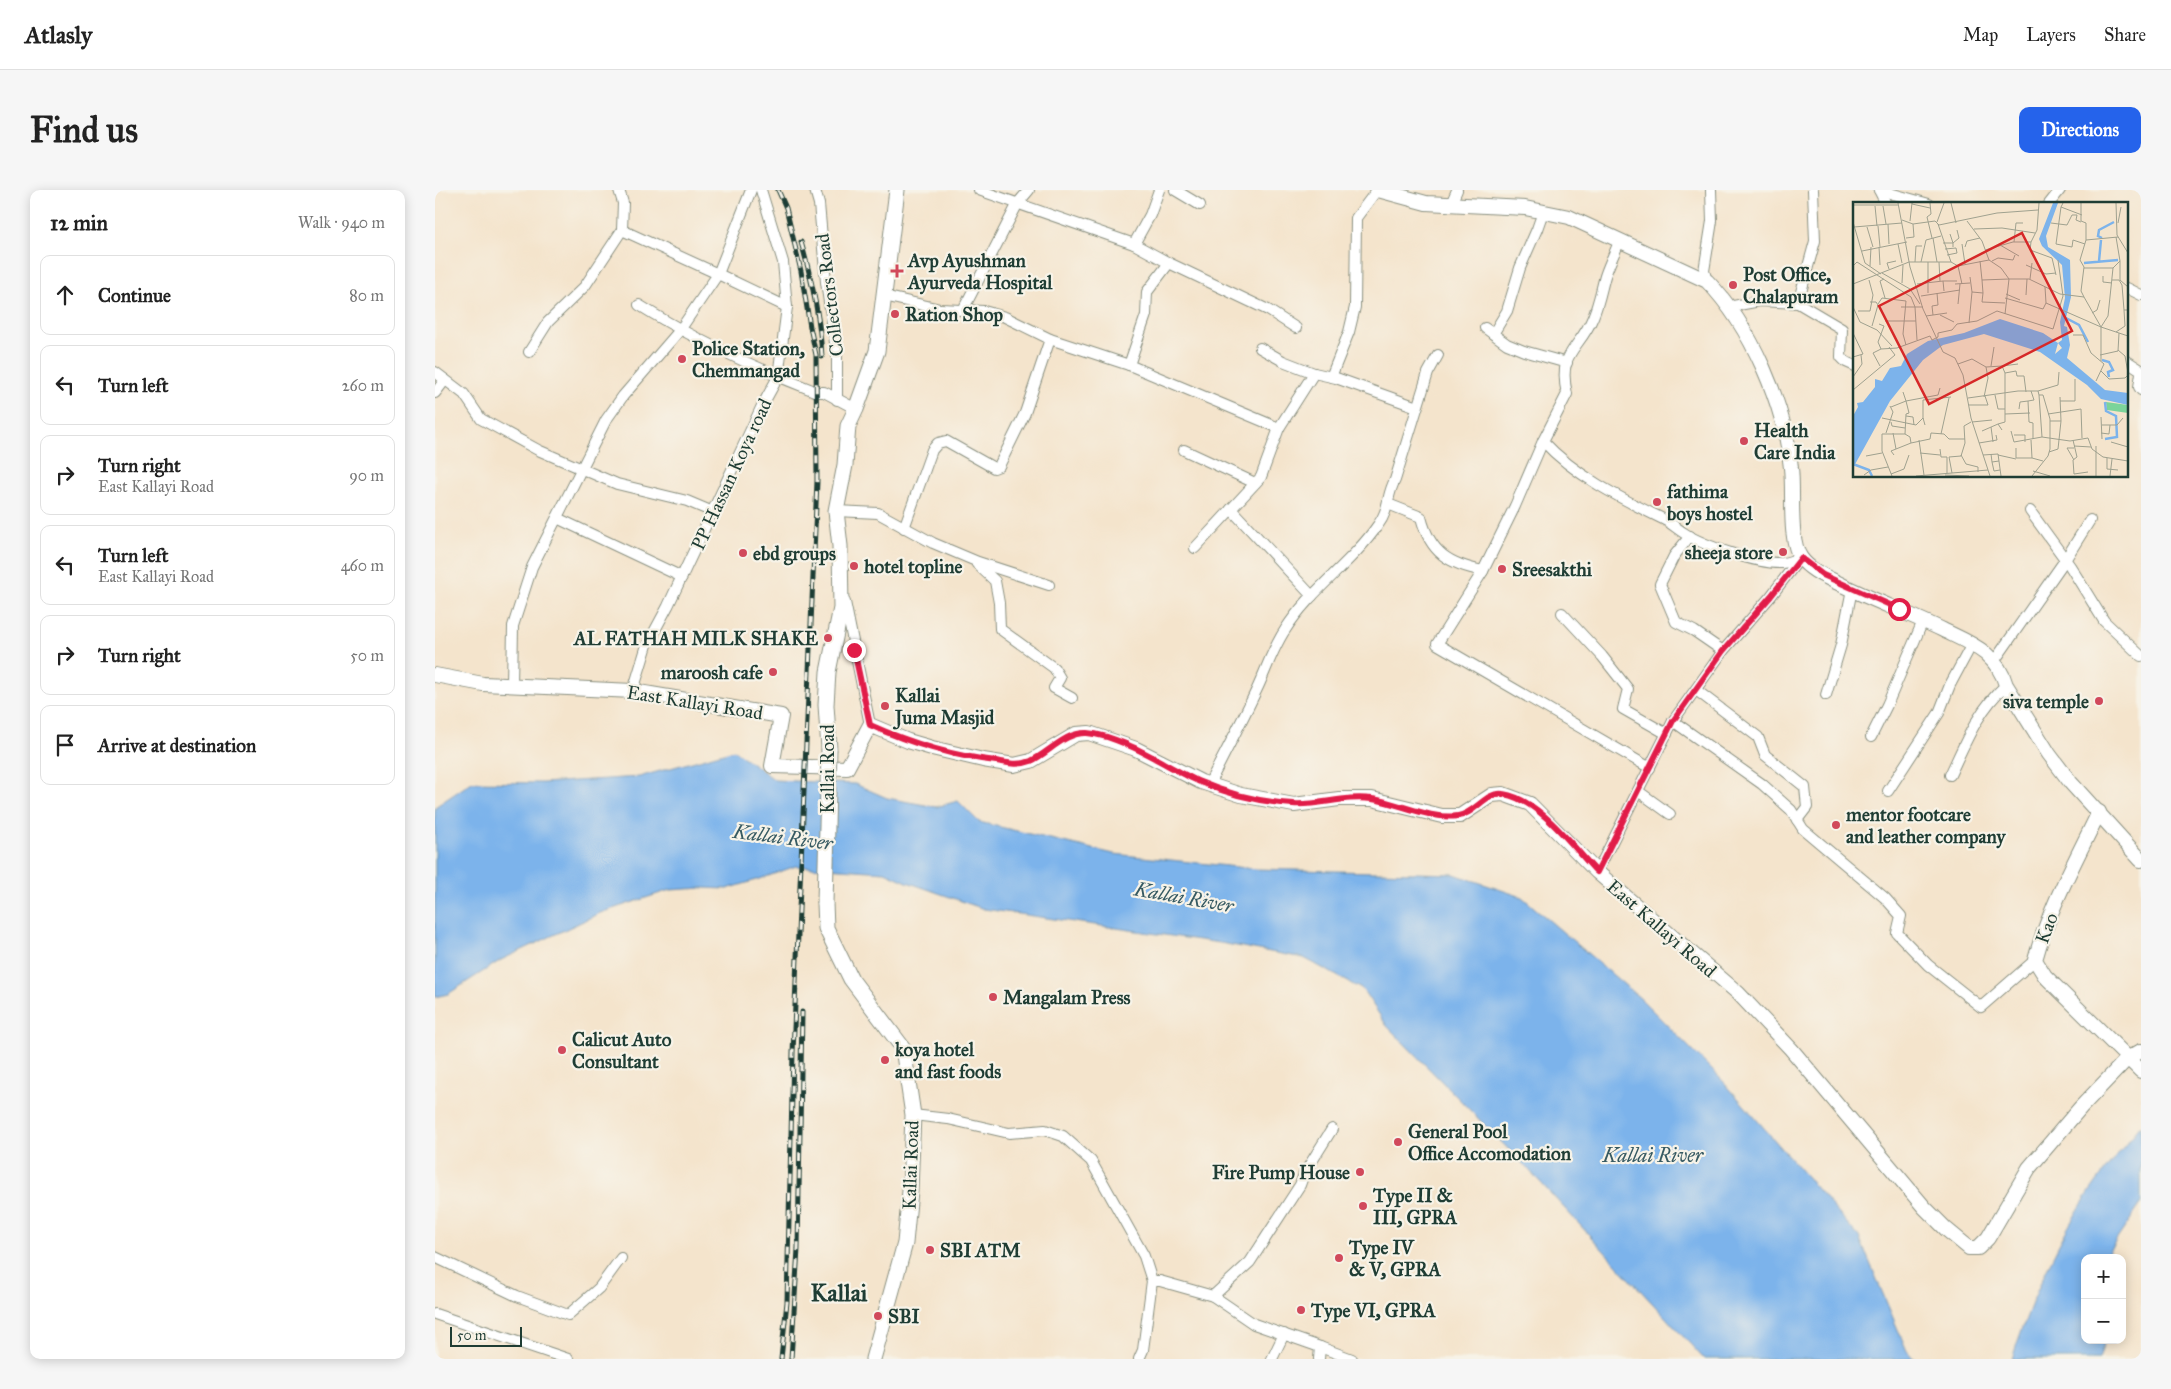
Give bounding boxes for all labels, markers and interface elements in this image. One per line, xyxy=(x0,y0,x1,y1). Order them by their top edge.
text: Atlasly xyxy=(25,20,92,50)
text: Map xyxy=(1963,24,1998,46)
text: Layers xyxy=(2026,24,2076,46)
text: Share xyxy=(2104,24,2146,46)
button: Directions xyxy=(2019,107,2141,153)
text: Find us xyxy=(30,109,138,152)
inset map xyxy=(1853,202,2129,478)
text: 12 min xyxy=(50,210,108,236)
text: Walk · 940 m xyxy=(298,213,385,232)
street label: Collectors Road xyxy=(810,232,848,358)
place label: Avp Ayushman Ayurveda Hospital xyxy=(906,249,1053,295)
place label: Post Office, Chalapuram xyxy=(1743,263,1838,309)
marker: Avp Ayushman Ayurveda Hospital xyxy=(890,264,904,278)
marker: Post Office, Chalapuram xyxy=(1727,279,1739,291)
icon: ahead xyxy=(51,281,79,309)
text: Continue xyxy=(98,284,171,307)
text: 80 m xyxy=(349,286,384,305)
place label: Ration Shop xyxy=(905,303,1003,327)
marker: Ration Shop xyxy=(889,308,901,320)
place label: Police Station, Chemmangad xyxy=(692,337,805,383)
marker: Police Station, Chemmangad xyxy=(676,353,688,365)
icon: left xyxy=(51,371,79,399)
text: Turn left xyxy=(98,374,168,397)
text: 260 m xyxy=(342,376,384,395)
street label: PP Hassan Koya road xyxy=(686,394,777,554)
place label: Health Care India xyxy=(1754,419,1836,464)
marker: Health Care India xyxy=(1738,435,1750,447)
text: Turn right xyxy=(98,454,181,477)
icon: right xyxy=(51,461,79,489)
text: 90 m xyxy=(349,466,384,485)
text: East Kallayi Road xyxy=(98,477,214,496)
place label: fathima boys hostel xyxy=(1666,480,1753,526)
marker: fathima boys hostel xyxy=(1651,496,1663,508)
place label: sheeja store xyxy=(1685,541,1773,565)
place label: ebd groups xyxy=(753,542,836,566)
text: Turn left xyxy=(98,544,168,567)
marker: sheeja store xyxy=(1777,546,1789,558)
marker: ebd groups xyxy=(737,547,749,559)
icon: left xyxy=(51,551,79,579)
place label: hotel topline xyxy=(863,555,963,579)
text: 460 m xyxy=(341,556,384,575)
place label: Sreesakthi xyxy=(1512,558,1593,581)
marker: hotel topline xyxy=(848,560,860,572)
marker: Sreesakthi xyxy=(1496,563,1508,575)
text: East Kallayi Road xyxy=(98,567,214,586)
route start xyxy=(1888,598,1911,621)
place label: AL FATHAH MILK SHAKE xyxy=(572,627,818,650)
marker: AL FATHAH MILK SHAKE xyxy=(822,632,834,644)
route end xyxy=(843,639,866,662)
icon: right xyxy=(51,641,79,669)
text: Turn right xyxy=(98,644,181,667)
text: 50 m xyxy=(350,646,384,665)
place label: maroosh cafe xyxy=(660,661,763,684)
marker: maroosh cafe xyxy=(767,666,779,678)
street label: East Kallayi Road xyxy=(625,680,765,725)
place label: Kallai Juma Masjid xyxy=(892,684,995,730)
place label: siva temple xyxy=(2003,690,2089,714)
marker: siva temple xyxy=(2093,695,2105,707)
marker: Kallai Juma Masjid xyxy=(879,700,891,712)
street label: Kallai Road xyxy=(816,724,839,814)
icon: arrive xyxy=(51,731,79,759)
text: Arrive at destination xyxy=(98,734,256,757)
place label: mentor footcare and leather company xyxy=(1845,803,2006,849)
water label: Kallai River xyxy=(731,819,836,855)
marker: mentor footcare and leather company xyxy=(1830,819,1842,831)
street label: East Kallayi Road xyxy=(1602,875,1722,983)
water label: Kallai River xyxy=(1132,876,1237,918)
street label: Kao xyxy=(2030,909,2063,947)
place label: Mangalam Press xyxy=(1003,986,1131,1010)
marker: Mangalam Press xyxy=(987,991,999,1003)
place label: Calicut Auto Consultant xyxy=(572,1028,672,1073)
place label: koya hotel and fast foods xyxy=(895,1038,1001,1083)
marker: Calicut Auto Consultant xyxy=(556,1044,568,1056)
marker: koya hotel and fast foods xyxy=(879,1054,891,1066)
street label: Kallai Road xyxy=(897,1119,924,1210)
place label: General Pool Office Accomodation xyxy=(1408,1120,1572,1165)
marker: General Pool Office Accomodation xyxy=(1392,1136,1404,1148)
water label: Kallai River xyxy=(1602,1143,1705,1167)
place label: Fire Pump House xyxy=(1212,1161,1350,1185)
marker: Fire Pump House xyxy=(1354,1166,1366,1178)
place label: Type II & III, GPRA xyxy=(1372,1184,1458,1229)
marker: Type II & III, GPRA xyxy=(1357,1200,1369,1212)
place label: Type IV & V, GPRA xyxy=(1348,1236,1441,1281)
place label: SBI ATM xyxy=(940,1239,1021,1262)
marker: SBI ATM xyxy=(924,1244,936,1256)
marker: Type IV & V, GPRA xyxy=(1333,1252,1345,1264)
map controls xyxy=(2081,1254,2126,1344)
button: + xyxy=(2081,1254,2126,1299)
district label: Kallai xyxy=(811,1278,868,1308)
place label: Type VI, GPRA xyxy=(1310,1299,1436,1323)
button: − xyxy=(2081,1299,2126,1344)
marker: Type VI, GPRA xyxy=(1295,1304,1307,1316)
place label: SBI xyxy=(888,1305,920,1328)
marker: SBI xyxy=(872,1310,884,1322)
scale bar xyxy=(450,1324,523,1347)
text: 50 m xyxy=(457,1327,486,1344)

